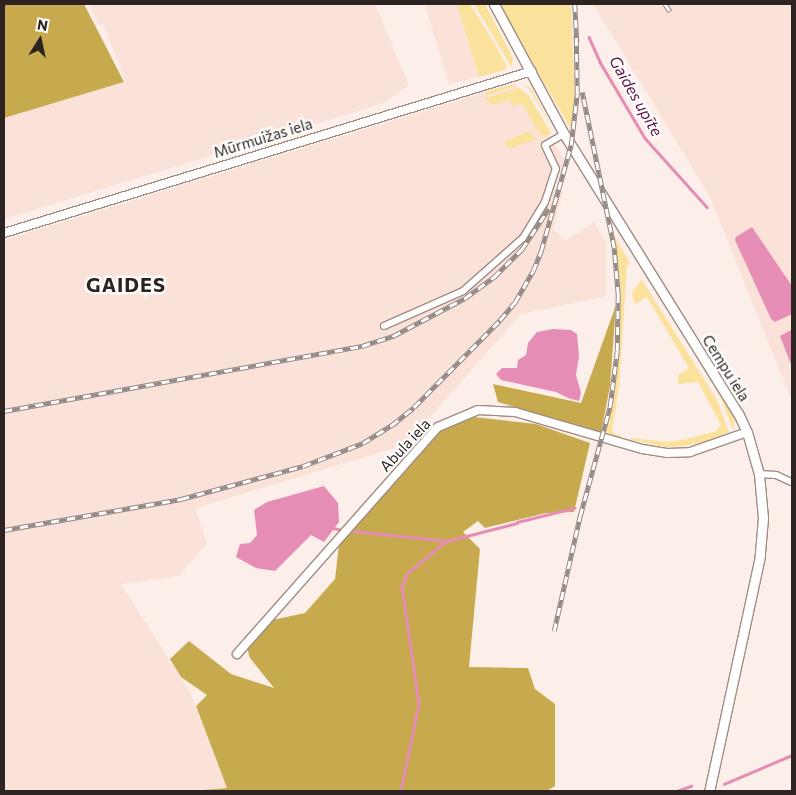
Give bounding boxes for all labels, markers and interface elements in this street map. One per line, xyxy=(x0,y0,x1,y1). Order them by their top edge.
north arrow xyxy=(15,15,65,65)
text: N xyxy=(36,15,49,34)
water label: Gaides upīte xyxy=(605,52,667,140)
street label: Mūrmuižas iela xyxy=(211,114,315,162)
district label: GAIDES xyxy=(85,272,167,296)
street label: Cempu iela xyxy=(699,332,753,404)
street label: Abula iela xyxy=(376,415,434,475)

